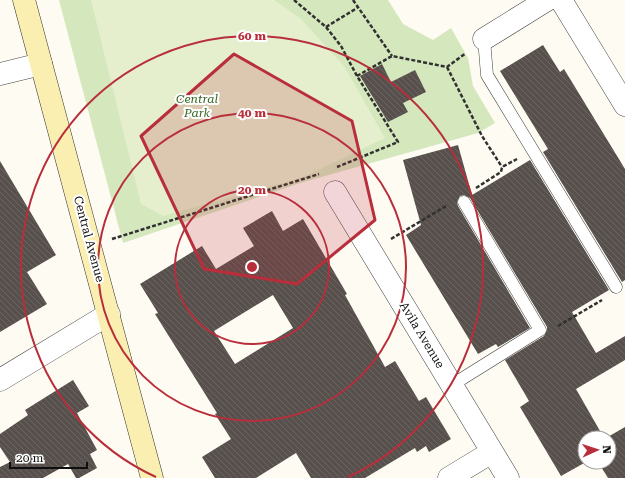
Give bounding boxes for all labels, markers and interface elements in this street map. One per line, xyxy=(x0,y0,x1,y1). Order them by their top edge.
text: 60 m xyxy=(238,29,266,43)
park label: Central Park xyxy=(176,92,218,120)
text: 40 m xyxy=(238,106,266,120)
text: 20 m xyxy=(238,183,266,197)
street label: Central Avenue xyxy=(71,194,107,284)
centre of rings xyxy=(245,260,259,274)
street label: Avila Avenue xyxy=(397,299,448,371)
north arrow xyxy=(577,430,617,470)
scale bar xyxy=(10,444,87,470)
text: N xyxy=(600,445,613,455)
text: 20 m xyxy=(16,451,43,465)

